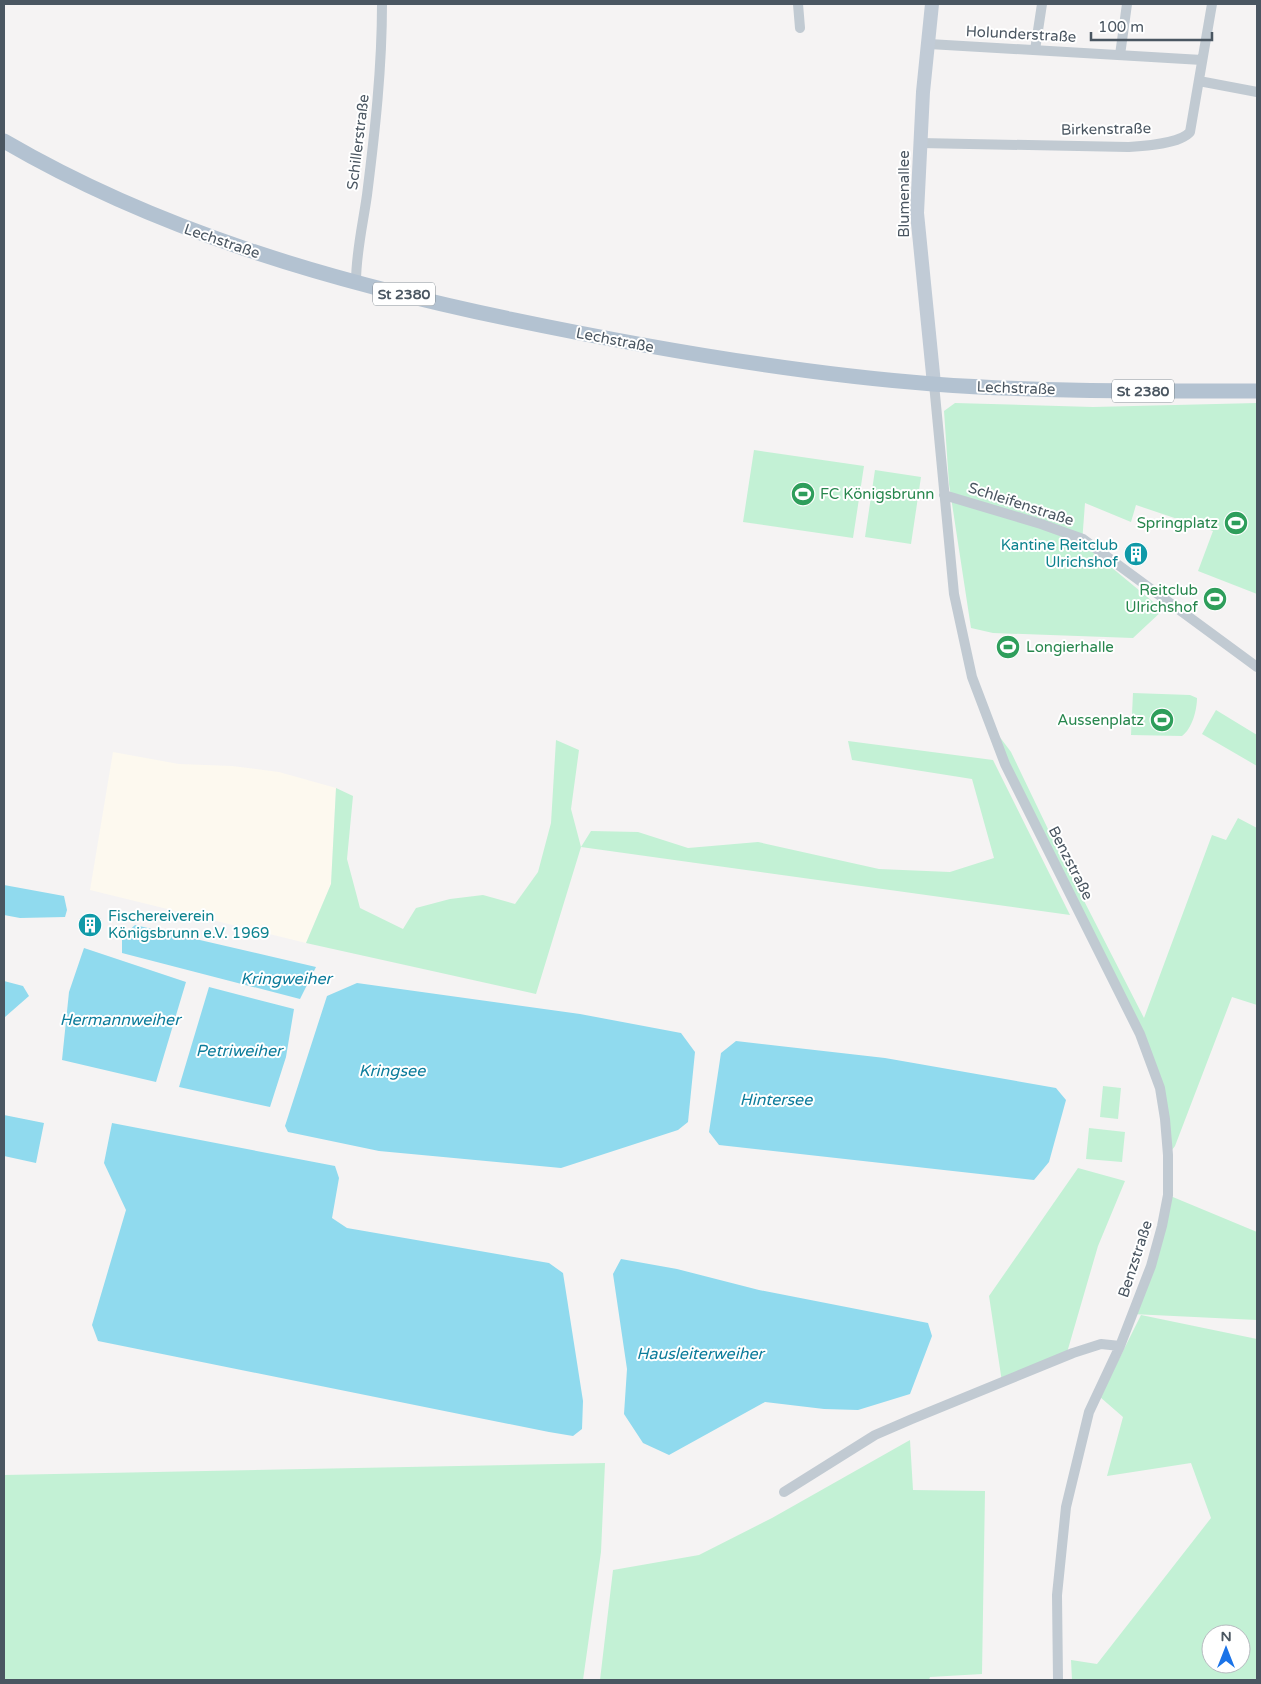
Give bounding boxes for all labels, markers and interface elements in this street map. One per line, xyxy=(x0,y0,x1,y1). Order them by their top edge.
scale bar xyxy=(1091,10,1212,42)
text: 100 m xyxy=(1098,18,1144,36)
street label: Holunderstraße xyxy=(965,22,1077,46)
street label: Schillerstraße xyxy=(343,93,373,191)
street label: Birkenstraße xyxy=(1061,119,1151,139)
street label: Blumenallee xyxy=(895,150,913,238)
street label: Lechstraße xyxy=(182,220,262,262)
road number: St 2380 xyxy=(373,282,435,306)
street label: Lechstraße xyxy=(575,324,655,356)
street label: Lechstraße xyxy=(976,378,1056,398)
road number: St 2380 xyxy=(1112,380,1174,402)
street label: Schleifenstraße xyxy=(966,478,1076,530)
sports icon: FC Königsbrunn xyxy=(790,481,816,507)
place label: FC Königsbrunn xyxy=(820,485,934,503)
sports icon: Springplatz xyxy=(1223,510,1249,536)
place label: Springplatz xyxy=(1137,514,1218,532)
place label: Kantine Reitclub Ulrichshof xyxy=(1001,536,1118,571)
building icon: Kantine Reitclub Ulrichshof xyxy=(1123,541,1149,567)
place label: Reitclub Ulrichshof xyxy=(1125,581,1198,616)
sports icon: Reitclub Ulrichshof xyxy=(1202,586,1228,612)
sports icon: Longierhalle xyxy=(995,634,1021,660)
place label: Longierhalle xyxy=(1026,638,1114,656)
sports icon: Aussenplatz xyxy=(1149,707,1175,733)
place label: Aussenplatz xyxy=(1057,711,1144,729)
street label: Benzstraße xyxy=(1045,823,1097,903)
place label: Fischereiverein Königsbrunn e.V. 1969 xyxy=(108,907,270,942)
building icon: Fischereiverein Königsbrunn e.V. 1969 xyxy=(77,912,103,938)
water label: Kringweiher xyxy=(240,969,333,989)
water label: Hermannweiher xyxy=(60,1010,182,1030)
water label: Petriweiher xyxy=(196,1041,284,1061)
water label: Kringsee xyxy=(359,1061,426,1081)
water label: Hintersee xyxy=(740,1090,813,1110)
street label: Benzstraße xyxy=(1114,1218,1156,1300)
water label: Hausleiterweiher xyxy=(636,1344,765,1364)
north arrow xyxy=(1201,1624,1251,1674)
text: N xyxy=(1220,1628,1232,1645)

